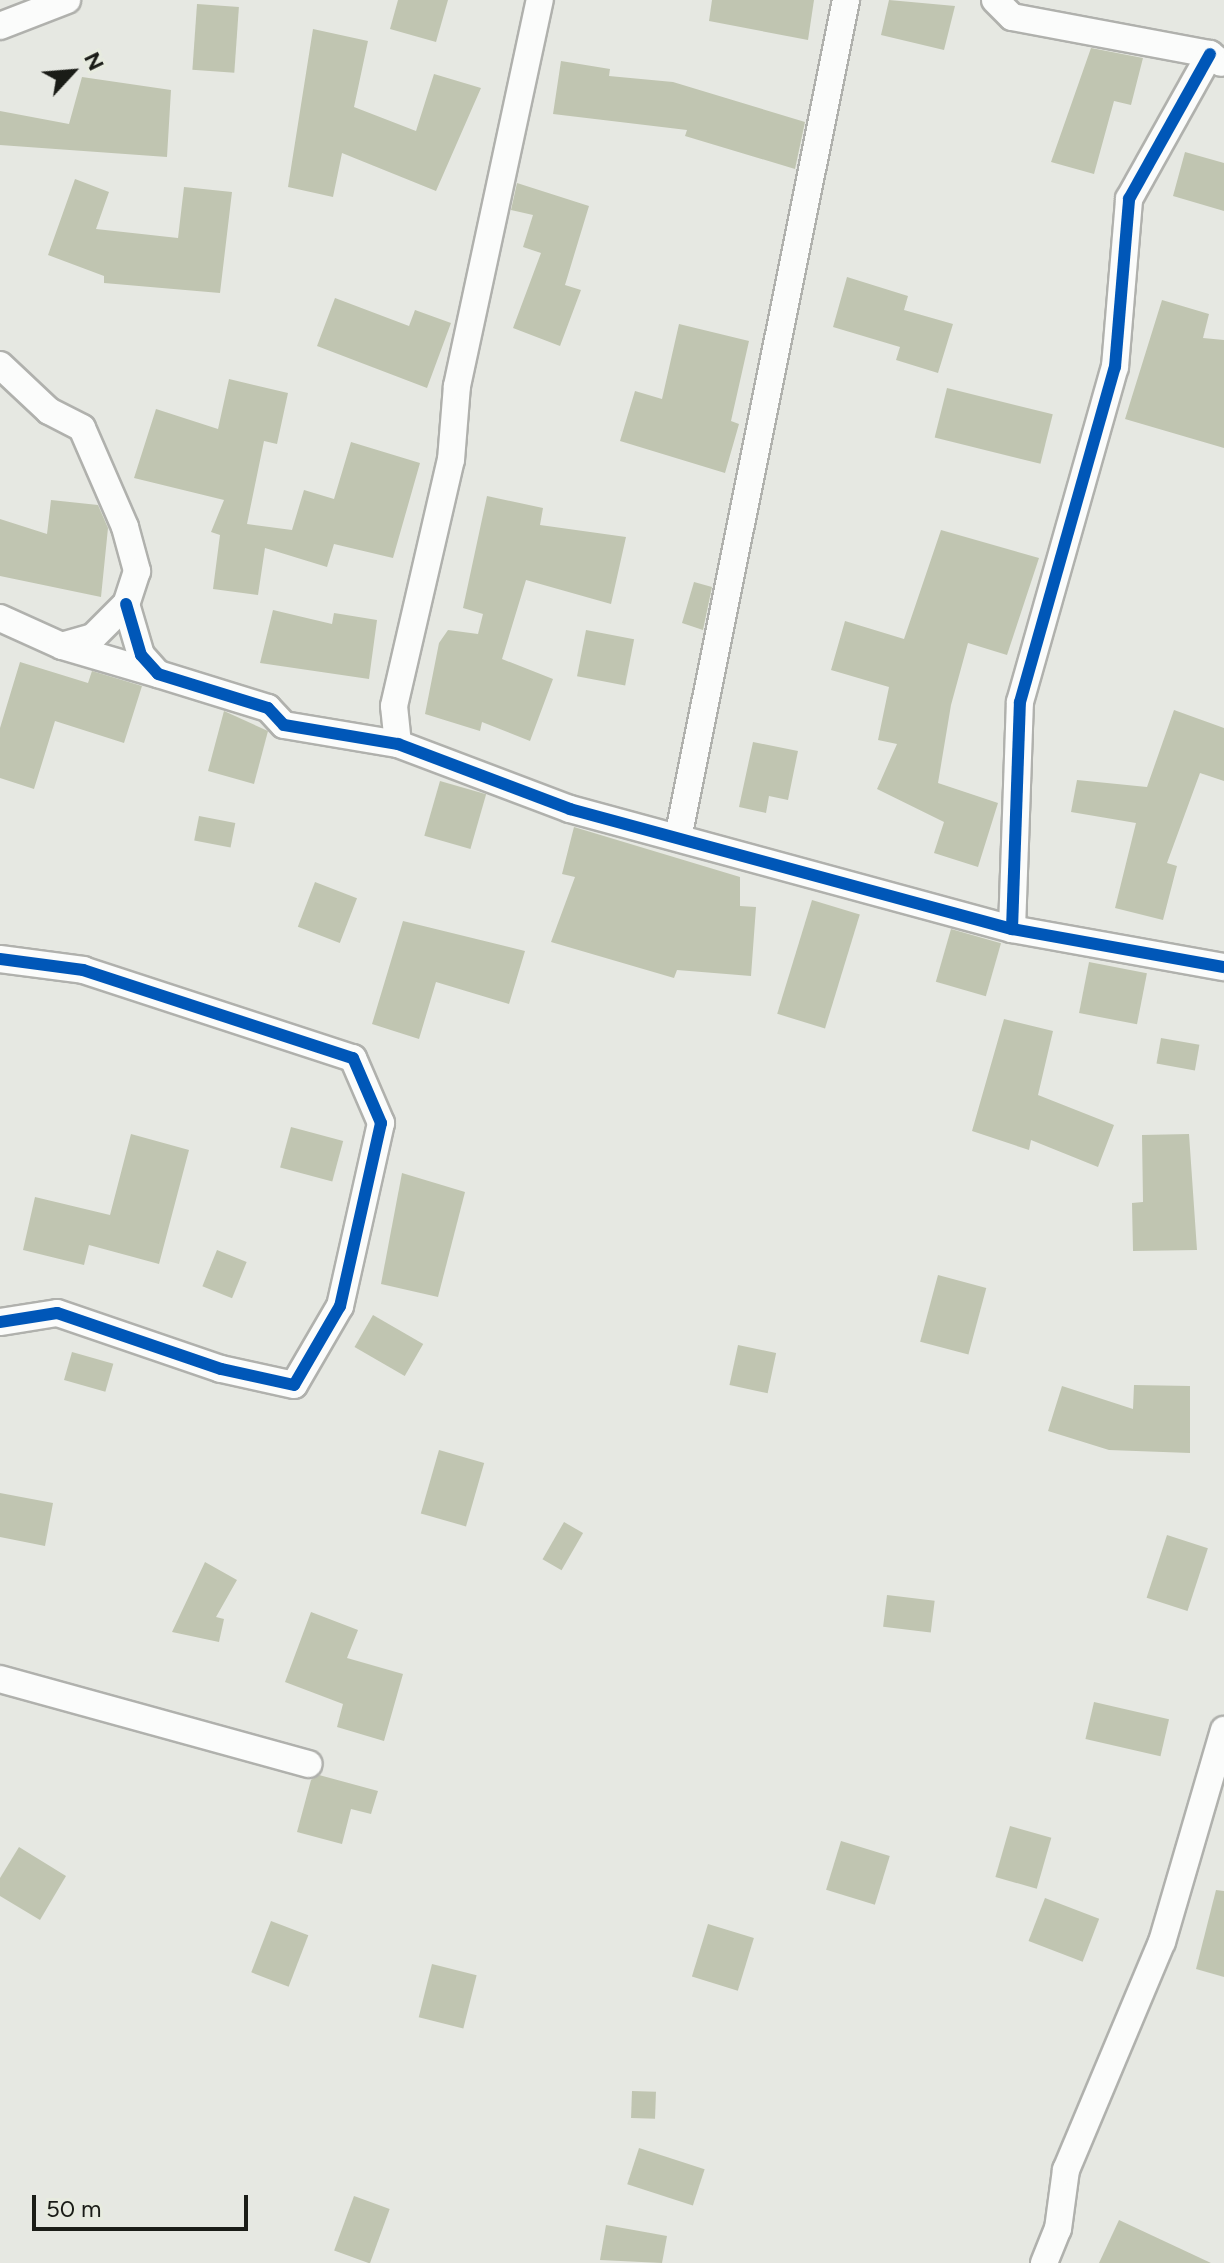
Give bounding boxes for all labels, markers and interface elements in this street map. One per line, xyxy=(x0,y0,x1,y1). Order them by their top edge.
north arrow xyxy=(32,32,112,112)
text: N xyxy=(78,48,110,75)
scale bar xyxy=(36,2179,252,2229)
text: 50 m xyxy=(46,2194,102,2223)

